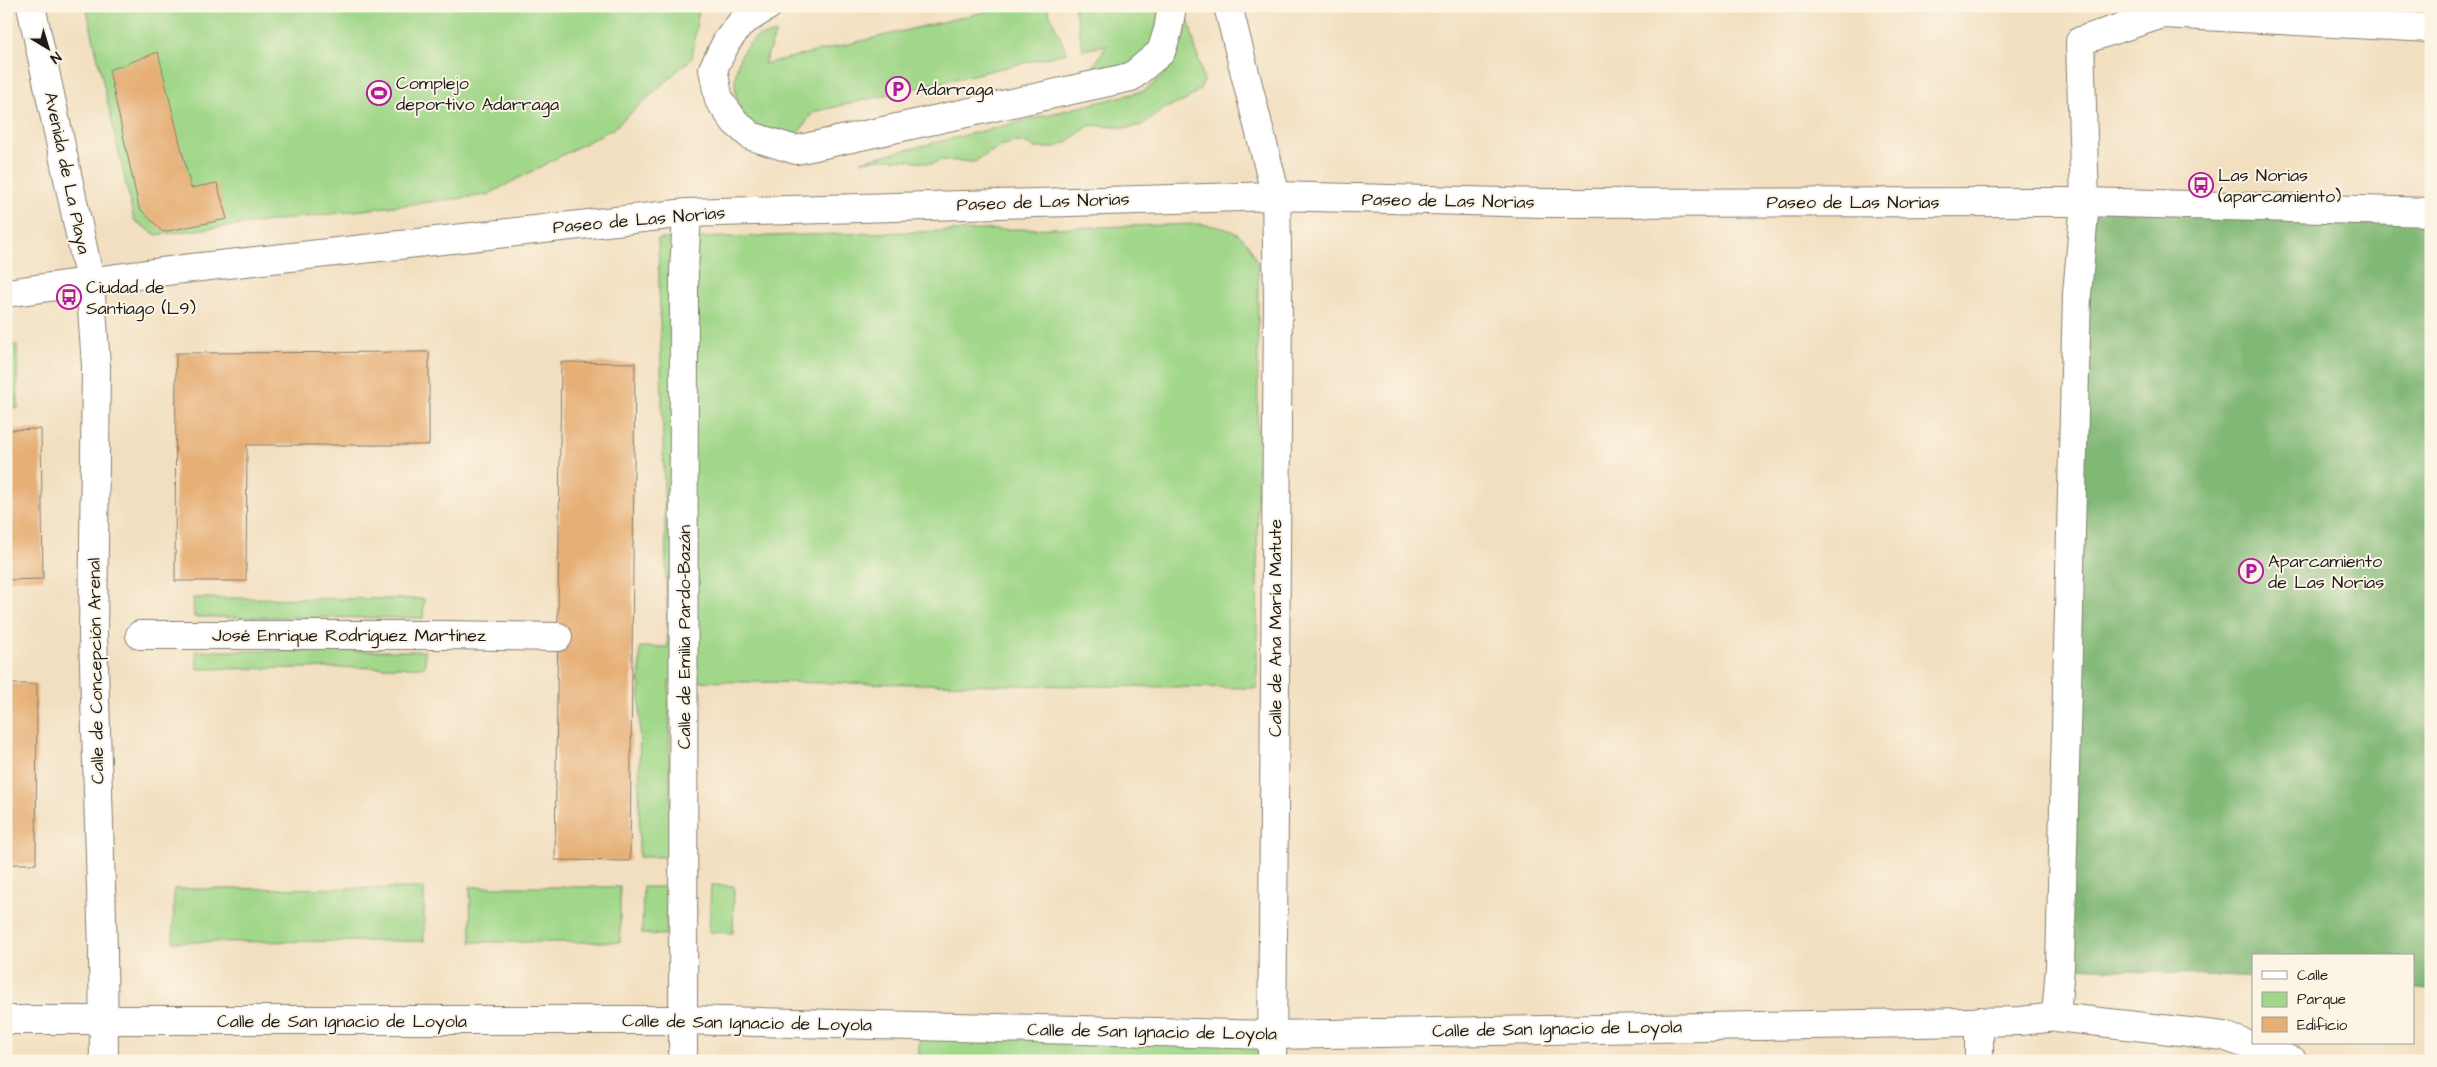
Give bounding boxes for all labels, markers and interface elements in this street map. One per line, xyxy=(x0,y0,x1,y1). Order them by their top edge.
north arrow xyxy=(22,22,72,72)
text: N xyxy=(46,47,65,68)
place label: Complejo deportivo Adarraga xyxy=(396,71,559,118)
parking icon: Adarraga xyxy=(885,76,911,102)
place label: Adarraga xyxy=(916,77,993,103)
sports icon: Complejo deportivo Adarraga xyxy=(366,80,392,106)
street label: Avenida de La Playa xyxy=(37,89,96,257)
place label: Las Norias (aparcamiento) xyxy=(2218,163,2341,209)
bus stop icon: Las Norias (aparcamiento) xyxy=(2188,172,2214,198)
street label: Paseo de Las Norias xyxy=(956,186,1130,218)
street label: Paseo de Las Norias xyxy=(1361,187,1535,215)
street label: Paseo de Las Norias xyxy=(1766,190,1940,215)
street label: Paseo de Las Norias xyxy=(552,200,726,240)
place label: Ciudad de Santiago (L9) xyxy=(86,275,196,322)
bus stop icon: Ciudad de Santiago (L9) xyxy=(56,284,82,310)
street label: Calle de Ana María Matute xyxy=(1263,519,1288,737)
street label: Calle de Emilia Pardo-Bazán xyxy=(672,525,697,749)
place label: Aparcamiento de Las Norias xyxy=(2268,549,2384,595)
street label: Calle de Concepción Arenal xyxy=(82,557,110,784)
parking icon: Aparcamiento de Las Norias xyxy=(2238,558,2264,584)
street label: José Enrique Rodríguez Martínez xyxy=(212,623,486,649)
legend xyxy=(2252,954,2414,1044)
text: Calle xyxy=(2297,965,2328,986)
text: Parque xyxy=(2297,989,2346,1010)
street label: Calle de San Ignacio de Loyola xyxy=(622,1008,872,1039)
street label: Calle de San Ignacio de Loyola xyxy=(217,1009,467,1035)
street label: Calle de San Ignacio de Loyola xyxy=(1432,1014,1682,1045)
text: Edificio xyxy=(2297,1015,2348,1036)
street label: Calle de San Ignacio de Loyola xyxy=(1027,1017,1277,1048)

